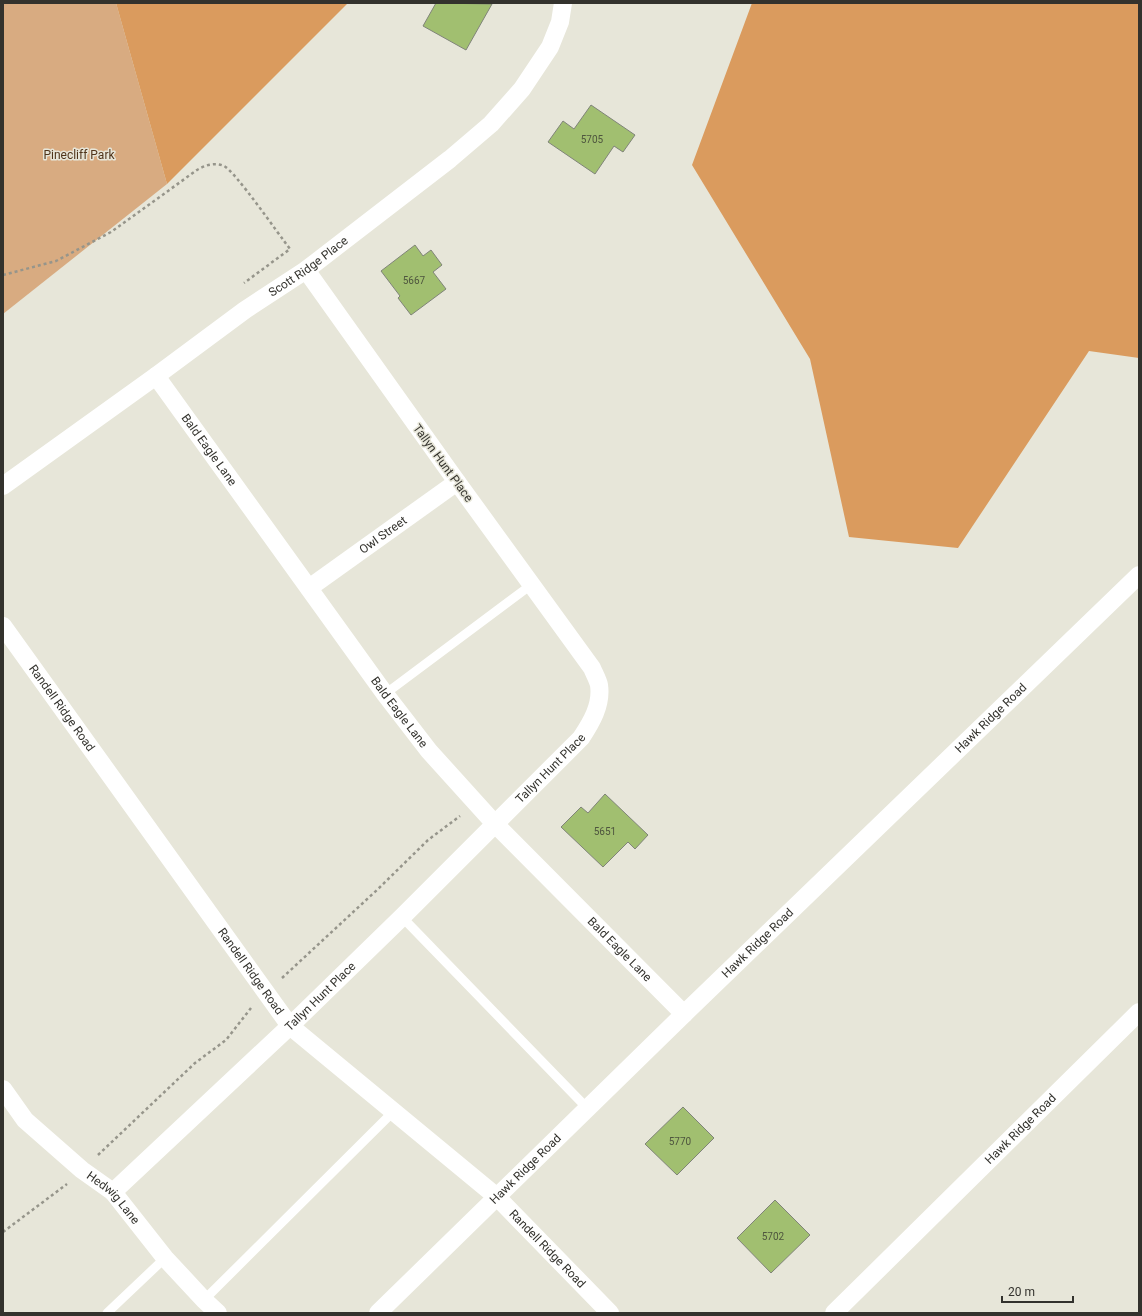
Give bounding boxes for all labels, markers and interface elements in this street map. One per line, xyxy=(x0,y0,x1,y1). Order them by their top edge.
house number: 5705 xyxy=(581,134,604,145)
park label: Pinecliff Park xyxy=(43,148,115,162)
street label: Scott Ridge Place xyxy=(266,233,351,300)
house number: 5667 xyxy=(403,275,426,286)
street label: Bald Eagle Lane xyxy=(179,411,240,488)
street label: Tallyn Hunt Place xyxy=(410,421,476,505)
street label: Owl Street xyxy=(357,513,409,557)
street label: Randell Ridge Road xyxy=(26,662,98,754)
street label: Bald Eagle Lane xyxy=(368,674,431,750)
street label: Hawk Ridge Road xyxy=(952,680,1029,756)
street label: Tallyn Hunt Place xyxy=(513,731,589,806)
house number: 5651 xyxy=(594,826,616,837)
street label: Hawk Ridge Road xyxy=(719,905,796,981)
street label: Bald Eagle Lane xyxy=(585,914,655,984)
street label: Randell Ridge Road xyxy=(215,925,287,1017)
street label: Tallyn Hunt Place xyxy=(282,959,358,1034)
street label: Hawk Ridge Road xyxy=(982,1091,1059,1167)
street label: Hawk Ridge Road xyxy=(487,1131,564,1207)
house number: 5770 xyxy=(669,1136,692,1147)
street label: Hedwig Lane xyxy=(84,1169,143,1227)
street label: Randell Ridge Road xyxy=(506,1207,588,1291)
house number: 5702 xyxy=(762,1231,785,1242)
scale bar xyxy=(1002,1278,1073,1304)
text: 20 m xyxy=(1008,1285,1035,1299)

